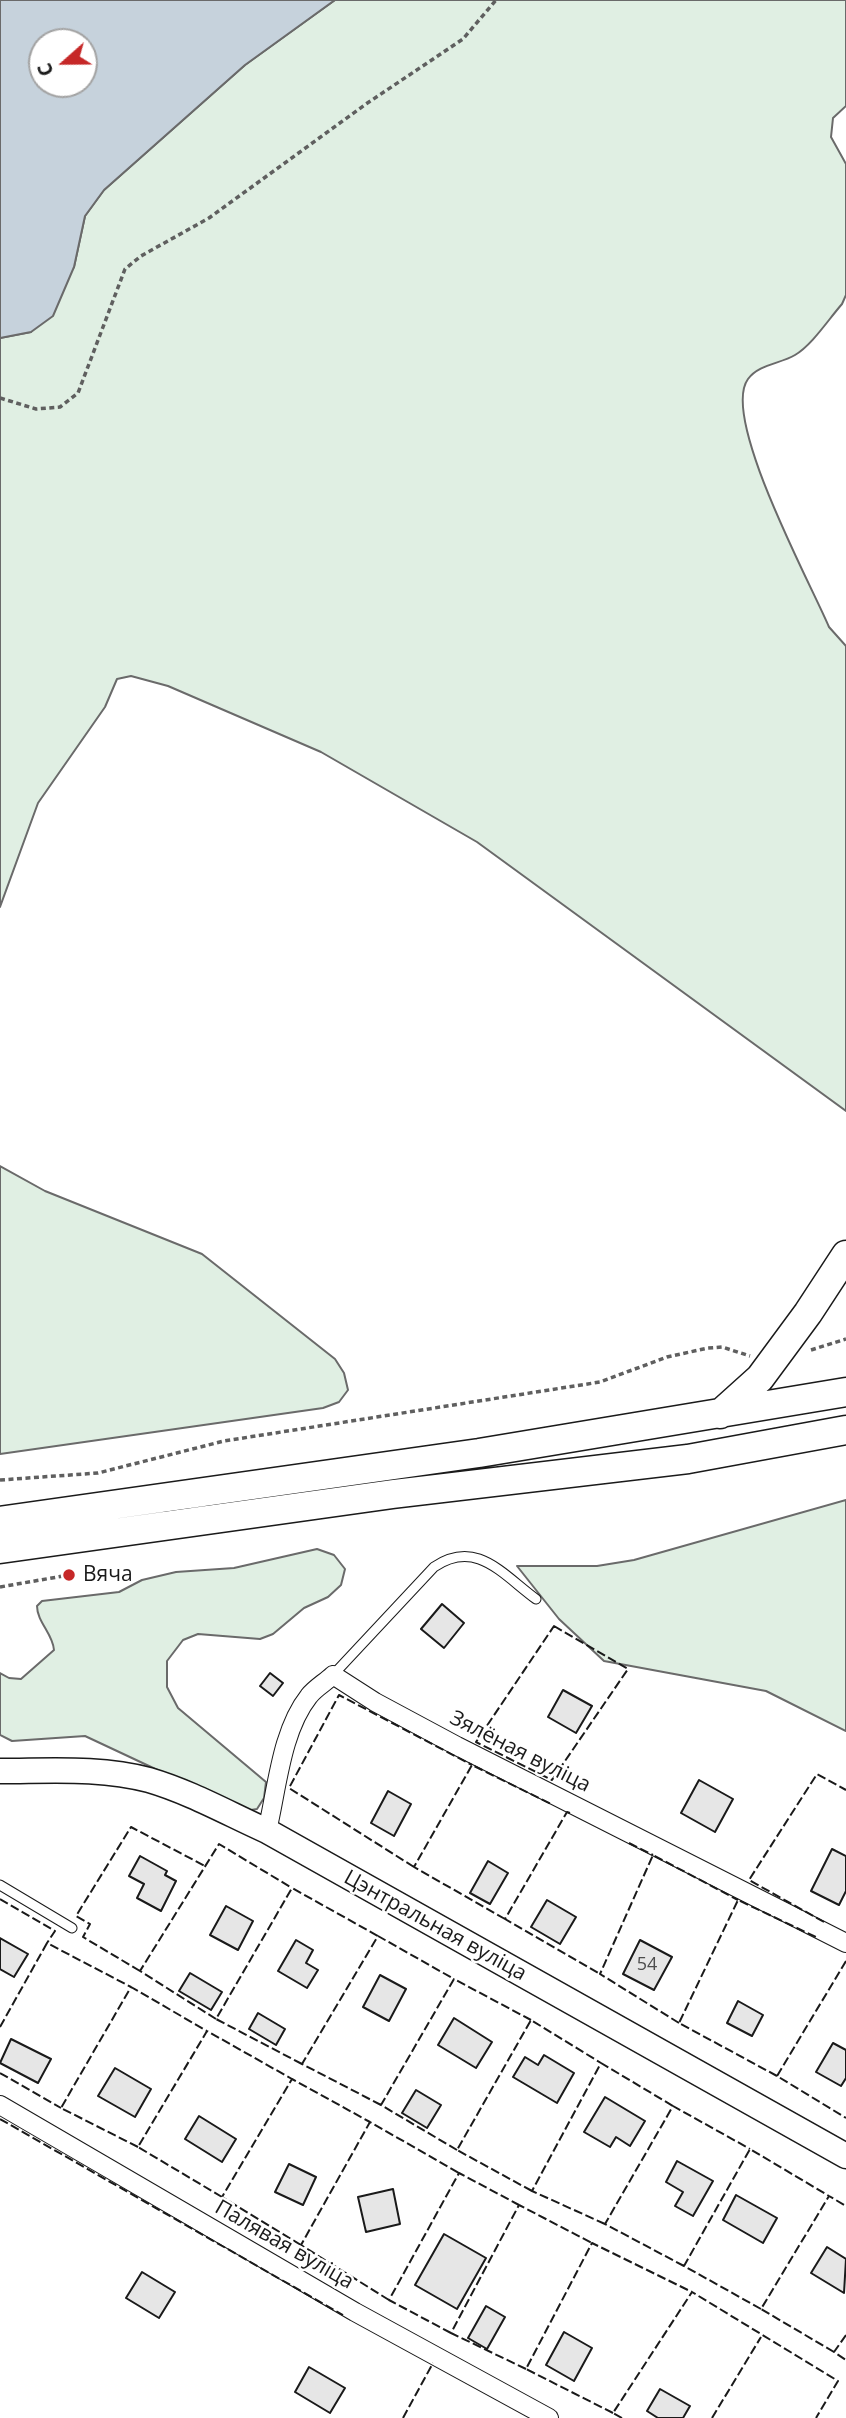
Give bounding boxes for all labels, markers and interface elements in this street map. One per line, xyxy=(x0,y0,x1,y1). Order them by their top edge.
north arrow xyxy=(28,28,98,98)
text: С xyxy=(31,60,60,80)
place label: Вяча xyxy=(83,1562,133,1588)
marker: Вяча xyxy=(61,1567,77,1583)
street label: Зялёная вуліца xyxy=(445,1706,595,1798)
street label: Цэнтральная вуліца xyxy=(339,1865,531,1987)
house number: 54 xyxy=(637,1954,657,1976)
street label: Палявая вуліца xyxy=(210,2195,358,2295)

